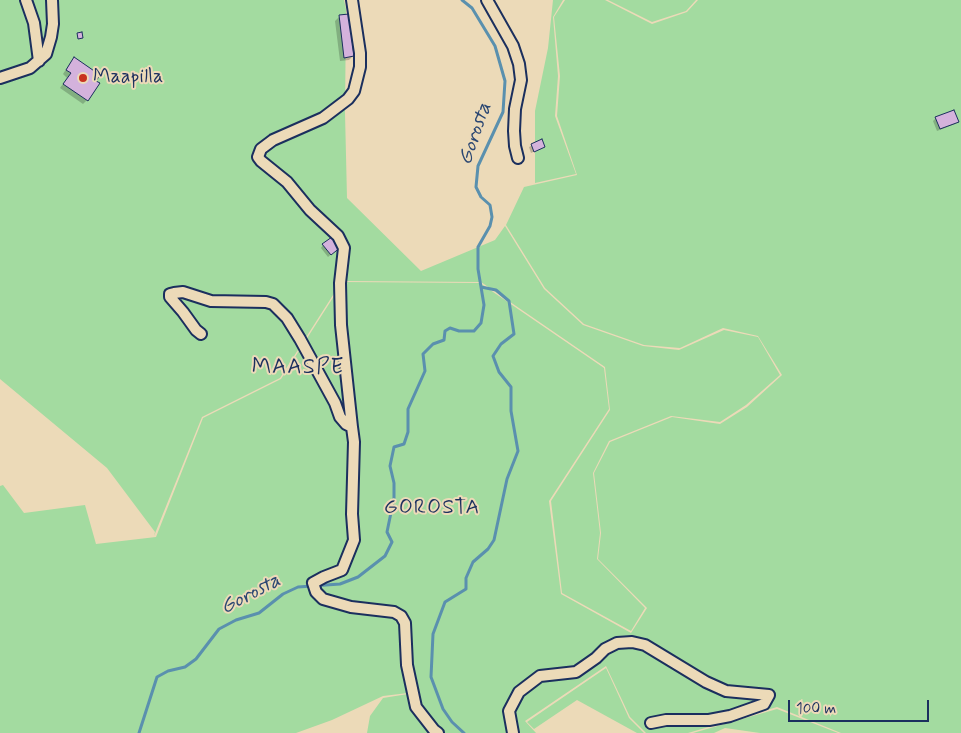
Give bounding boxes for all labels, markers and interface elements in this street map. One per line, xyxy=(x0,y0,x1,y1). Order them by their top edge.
place label: Maapilla xyxy=(93,66,163,90)
marker: Maapilla xyxy=(77,72,89,84)
water label: Gorosta xyxy=(454,99,498,169)
district label: MAASPE xyxy=(251,355,345,381)
district label: GOROSTA xyxy=(383,496,481,522)
water label: Gorosta xyxy=(217,569,285,621)
scale bar xyxy=(791,690,932,722)
text: 100 m xyxy=(796,699,836,719)

